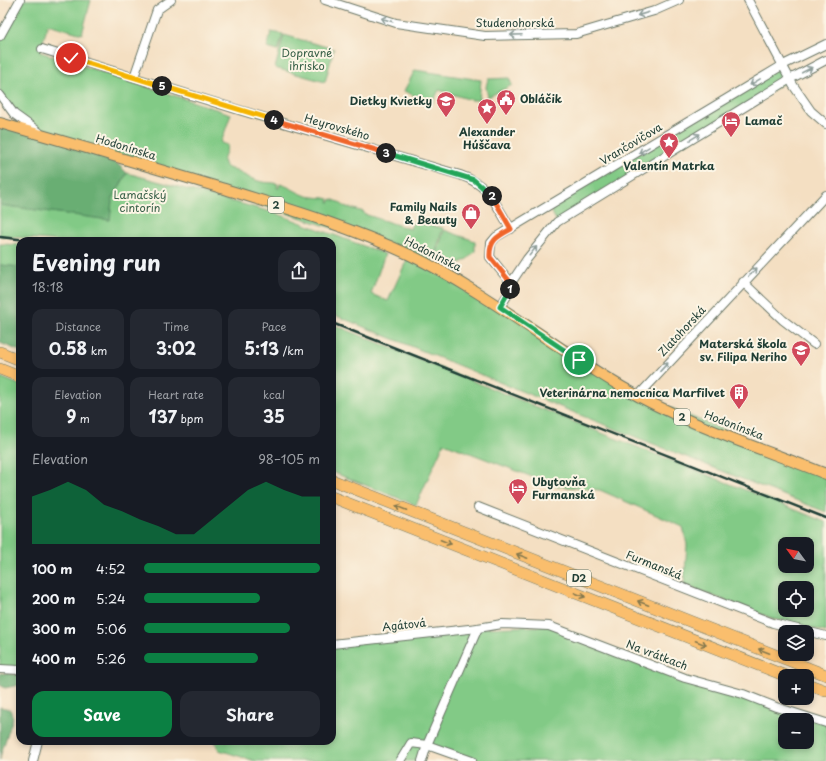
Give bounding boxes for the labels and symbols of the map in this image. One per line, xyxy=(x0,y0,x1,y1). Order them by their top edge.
one-way arrow xyxy=(637,11,650,18)
street label: Studenohorská xyxy=(476,14,554,31)
one-way arrow xyxy=(381,16,394,23)
one-way arrow xyxy=(510,32,523,39)
pin xyxy=(54,41,88,75)
park label: Dopravné ihrisko xyxy=(282,44,332,74)
one-way arrow xyxy=(801,66,813,73)
pin: 5 xyxy=(152,76,172,96)
one-way arrow xyxy=(749,79,761,87)
public building icon: Obláčik xyxy=(495,88,517,116)
school or university icon: Dietky Kvietky xyxy=(435,90,457,118)
place label: Obláčik xyxy=(520,90,563,107)
place label: Dietky Kvietky xyxy=(350,92,432,109)
place icon: Alexander Húščava xyxy=(476,97,498,125)
street label: Heyrovského xyxy=(302,109,372,144)
pin: 4 xyxy=(264,110,284,130)
hotel icon: Lamač xyxy=(720,110,742,138)
place label: Lamač xyxy=(745,112,783,129)
street label: Vrančovičova xyxy=(596,118,665,169)
place label: Alexander Húščava xyxy=(458,123,515,153)
street label: Hodonínska xyxy=(94,129,159,164)
place icon: Valentín Matrka xyxy=(658,131,680,159)
one-way arrow xyxy=(689,133,700,141)
pin: 3 xyxy=(376,143,396,163)
one-way arrow xyxy=(638,146,650,154)
place label: Valentín Matrka xyxy=(623,157,715,174)
park label: Lamačský cintorín xyxy=(114,186,166,216)
pin: 2 xyxy=(482,186,502,206)
road number: 2 xyxy=(268,197,284,213)
place label: Family Nails & Beauty xyxy=(390,198,457,228)
shop icon: Family Nails & Beauty xyxy=(460,202,482,230)
street label: Hodonínska xyxy=(402,232,465,275)
one-way arrow xyxy=(529,246,538,256)
one-way arrow xyxy=(748,267,758,277)
pin: 1 xyxy=(500,279,520,299)
street label: Zlatohorská xyxy=(654,302,710,360)
place label: Materská škola sv. Filipa Neriho xyxy=(699,335,788,365)
school or university icon: Materská škola sv. Filipa Neriho xyxy=(790,339,812,367)
pin xyxy=(562,343,596,377)
one-way arrow xyxy=(659,362,669,372)
building icon: Veterinárna nemocnica Marfilvet xyxy=(728,382,750,410)
place label: Veterinárna nemocnica Marfilvet xyxy=(540,384,725,401)
street label: Hodonínska xyxy=(702,405,766,444)
road number: 2 xyxy=(674,409,690,425)
place label: Ubytovňa Furmanská xyxy=(532,473,595,503)
hotel icon: Ubytovňa Furmanská xyxy=(507,477,529,505)
one-way arrow xyxy=(395,503,407,511)
north arrow xyxy=(778,537,814,573)
one-way arrow xyxy=(440,539,452,547)
street label: Furmanská xyxy=(624,546,685,584)
one-way arrow xyxy=(516,551,528,559)
road number: D2 xyxy=(567,570,591,586)
one-way arrow xyxy=(574,592,586,600)
one-way arrow xyxy=(637,599,649,607)
street label: Agátová xyxy=(381,614,427,635)
street label: Na vrátkach xyxy=(624,635,691,674)
one-way arrow xyxy=(695,639,707,647)
one-way arrow xyxy=(758,646,770,654)

